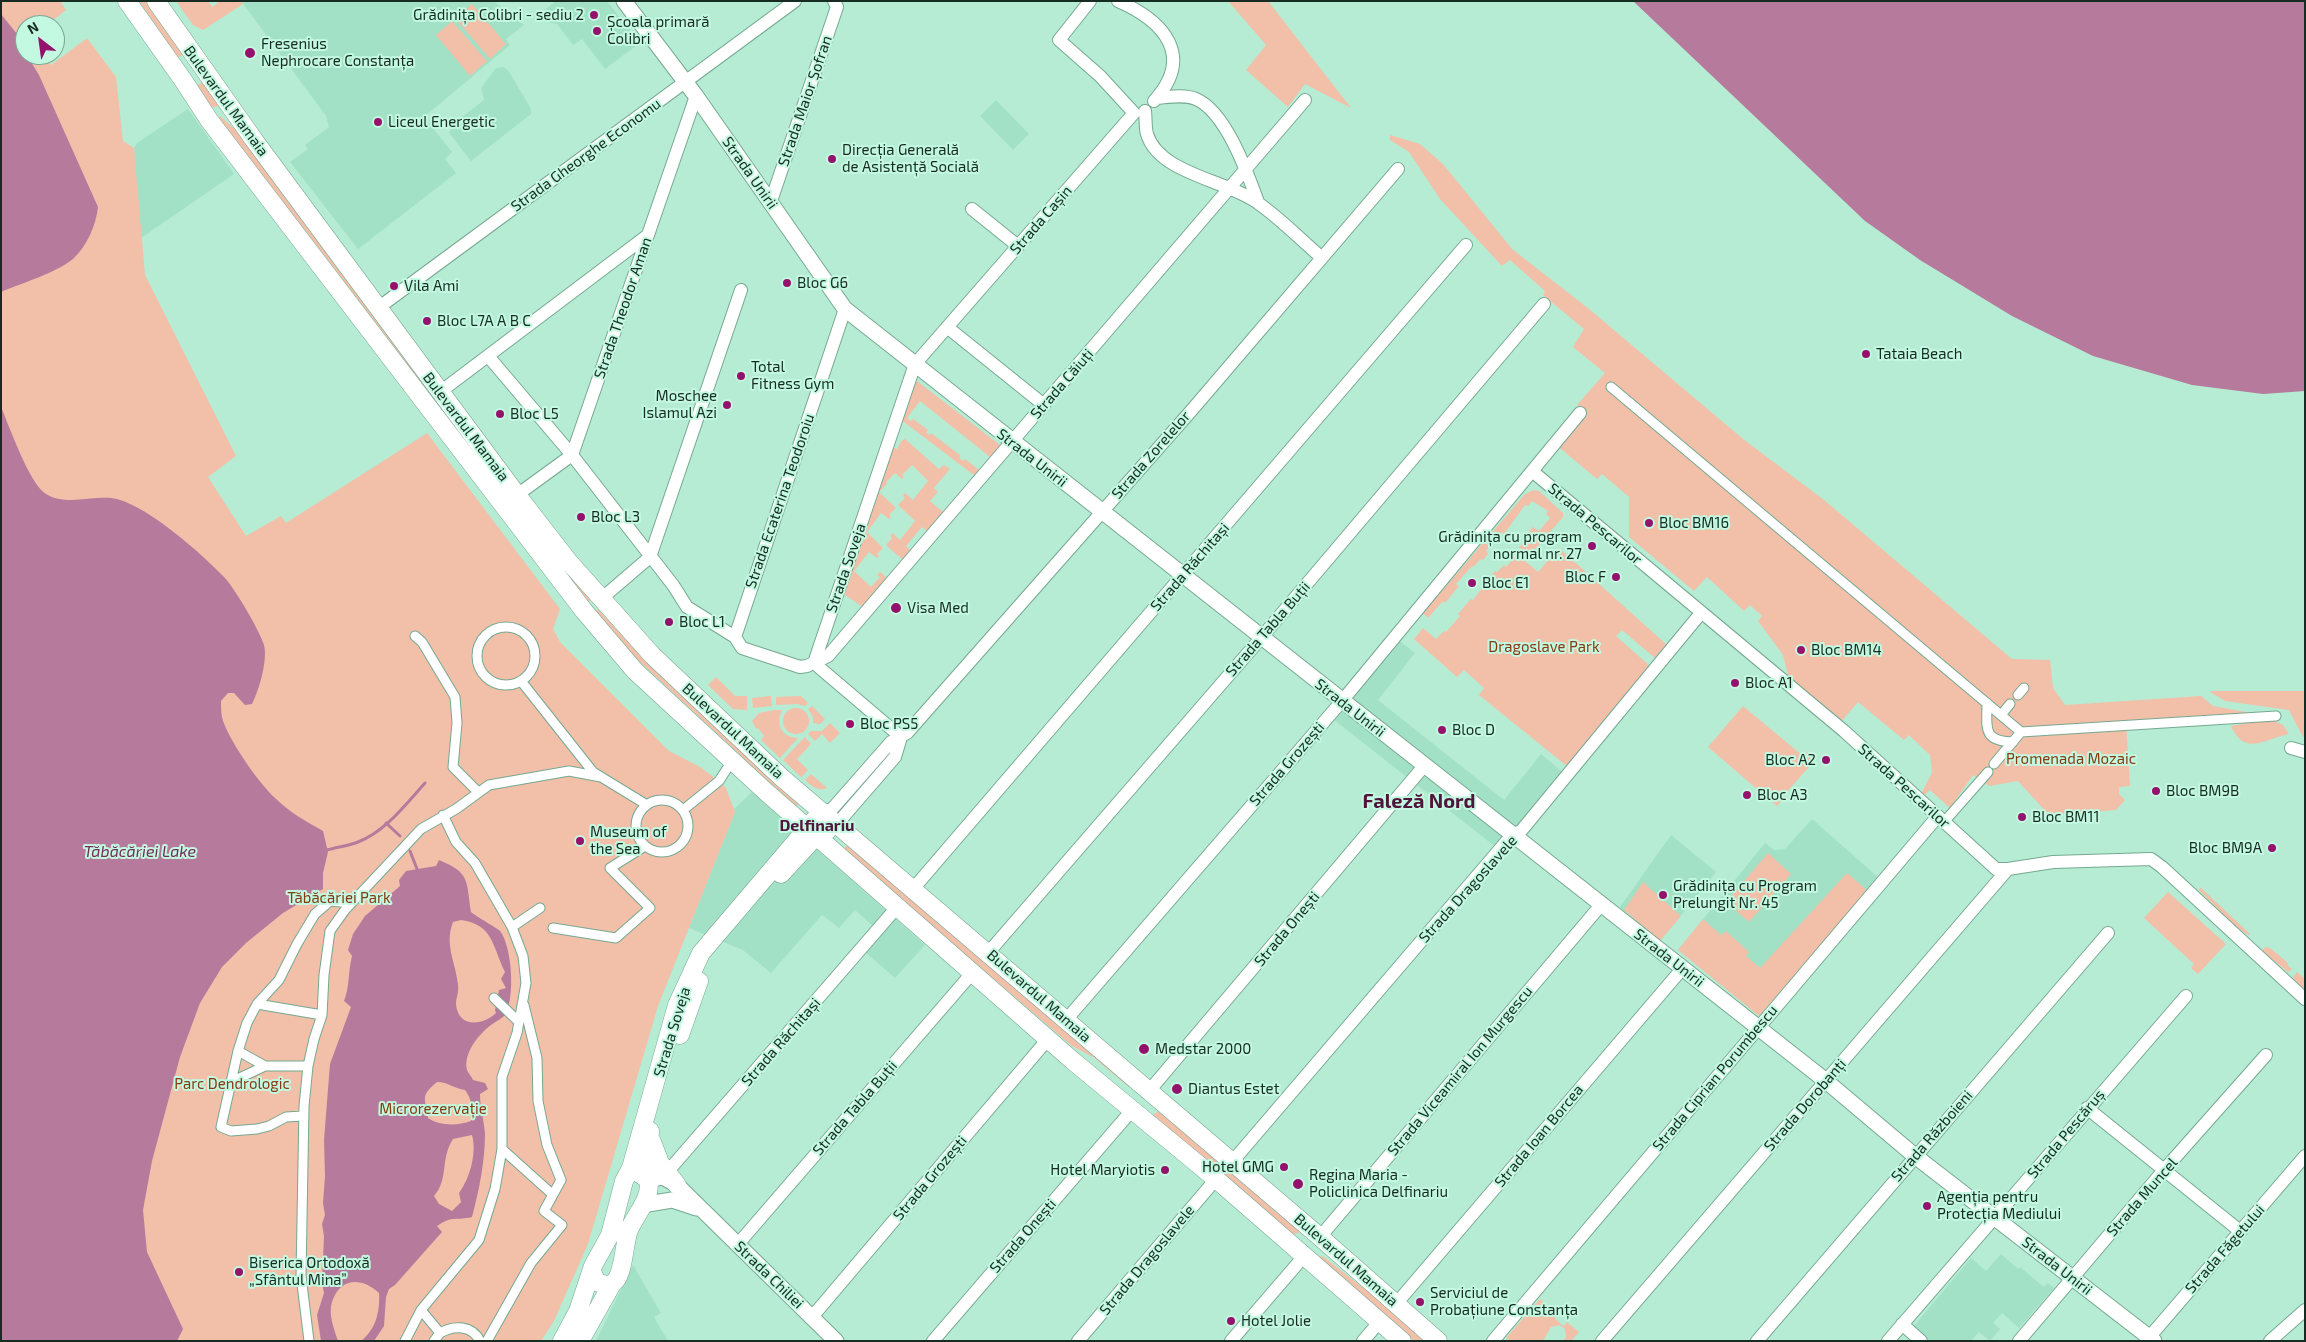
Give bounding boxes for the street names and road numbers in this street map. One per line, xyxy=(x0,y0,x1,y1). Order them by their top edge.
street label: Strada Maior Șofran xyxy=(774,33,836,169)
street label: Bulevardul Mamaia xyxy=(180,42,272,160)
street label: Strada Gheorghe Economu xyxy=(508,95,664,215)
street label: Strada Unirii xyxy=(718,133,782,213)
street label: Strada Cașin xyxy=(1006,182,1076,258)
street label: Strada Theodor Aman xyxy=(590,235,656,381)
street label: Strada Căiuți xyxy=(1027,345,1097,423)
street label: Bulevardul Mamaia xyxy=(419,369,513,485)
street label: Strada Zorelelor xyxy=(1108,407,1194,503)
street label: Strada Ecaterina Teodoroiu xyxy=(742,411,818,591)
street label: Strada Unirii xyxy=(993,425,1071,491)
street label: Strada Pescarilor xyxy=(1544,479,1646,569)
street label: Strada Răchitași xyxy=(1147,519,1233,615)
street label: Strada Soveja xyxy=(822,521,870,615)
street label: Strada Tabla Buții xyxy=(1222,578,1314,680)
street label: Strada Unirii xyxy=(1311,675,1389,741)
street label: Bulevardul Mamaia xyxy=(679,679,787,783)
street label: Strada Grozești xyxy=(1246,718,1328,810)
street label: Strada Pescarilor xyxy=(1854,740,1954,832)
street label: Strada Dragoslavele xyxy=(1415,832,1521,946)
street label: Strada Onești xyxy=(1250,888,1324,970)
street label: Strada Unirii xyxy=(1630,925,1708,991)
street label: Bulevardul Mamaia xyxy=(983,946,1095,1046)
street label: Strada Viceamiral Ion Murgescu xyxy=(1384,983,1536,1159)
street label: Strada Soveja xyxy=(650,985,694,1079)
street label: Strada Răchitași xyxy=(738,994,824,1090)
street label: Strada Ciprian Porumbescu xyxy=(1649,1002,1781,1154)
street label: Strada Dorobanți xyxy=(1760,1055,1850,1155)
street label: Strada Tabla Buții xyxy=(809,1057,901,1159)
street label: Strada Ioan Borcea xyxy=(1491,1081,1587,1191)
street label: Strada Pescăruș xyxy=(2024,1086,2108,1182)
street label: Strada Războieni xyxy=(1888,1087,1976,1185)
street label: Strada Grozești xyxy=(889,1132,971,1224)
street label: Strada Muncel xyxy=(2103,1154,2181,1240)
street label: Strada Onești xyxy=(986,1195,1060,1277)
street label: Strada Dragoslavele xyxy=(1096,1201,1198,1319)
street label: Strada Făgetului xyxy=(2182,1201,2268,1297)
street label: Bulevardul Mamaia xyxy=(1290,1210,1402,1310)
street label: Strada Unirii xyxy=(2018,1233,2096,1299)
street label: Strada Chiliei xyxy=(731,1237,807,1313)

